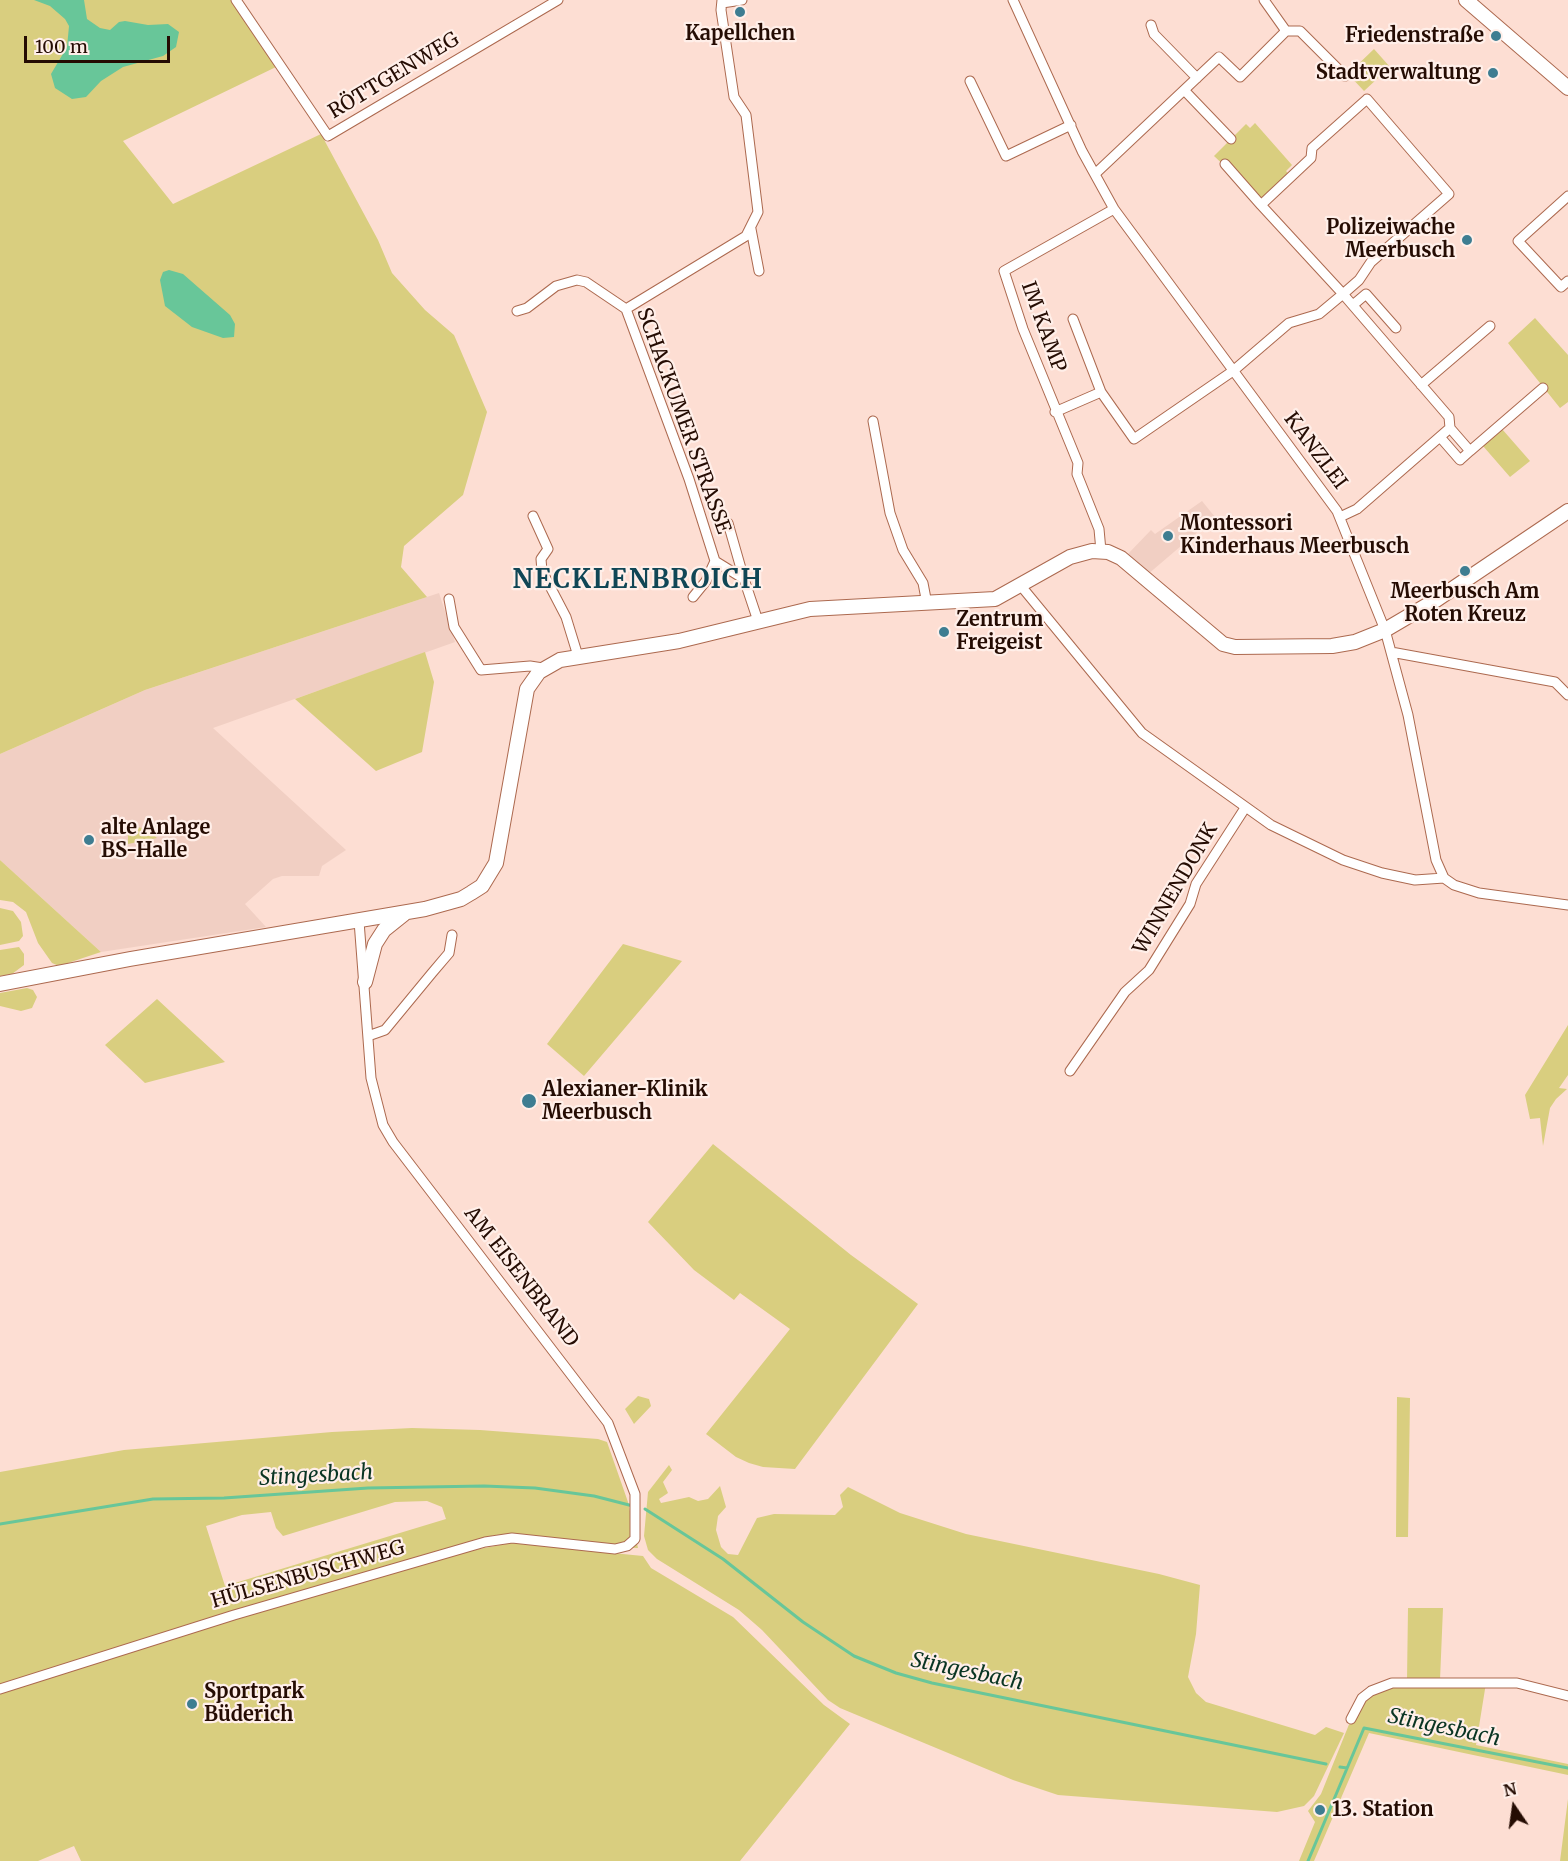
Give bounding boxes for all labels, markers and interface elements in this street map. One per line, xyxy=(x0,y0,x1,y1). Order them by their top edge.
marker: Kapellchen xyxy=(733,5,747,19)
place label: Kapellchen xyxy=(685,22,795,46)
scale bar xyxy=(27,24,172,62)
place label: Friedenstraße xyxy=(1345,24,1484,48)
street label: RÖTTGENWEG xyxy=(324,28,464,124)
marker: Friedenstraße xyxy=(1489,29,1503,43)
text: 100 m xyxy=(35,35,88,58)
place label: Stadtverwaltung xyxy=(1316,61,1481,85)
marker: Stadtverwaltung xyxy=(1486,66,1500,80)
place label: Polizeiwache Meerbusch xyxy=(1326,216,1455,263)
marker: Polizeiwache Meerbusch xyxy=(1460,233,1474,247)
street label: IM KAMP xyxy=(1016,279,1070,375)
street label: SCHACKUMER STRASSE xyxy=(631,305,735,537)
street label: KANZLEI xyxy=(1278,408,1352,494)
place label: Montessori Kinderhaus Meerbusch xyxy=(1180,512,1409,559)
marker: Montessori Kinderhaus Meerbusch xyxy=(1161,529,1175,543)
marker: Meerbusch Am Roten Kreuz xyxy=(1458,564,1472,578)
district label: NECKLENBROICH xyxy=(512,565,764,597)
place label: Meerbusch Am Roten Kreuz xyxy=(1391,580,1539,627)
place label: Zentrum Freigeist xyxy=(956,608,1043,655)
marker: Zentrum Freigeist xyxy=(937,625,951,639)
place label: alte Anlage BS-Halle xyxy=(101,816,210,863)
street label: WINNENDONK xyxy=(1129,819,1223,959)
marker: alte Anlage BS-Halle xyxy=(82,833,96,847)
place label: Alexianer-Klinik Meerbusch xyxy=(542,1078,708,1125)
marker: Alexianer-Klinik Meerbusch xyxy=(520,1092,538,1110)
street label: AM EISENBRAND xyxy=(459,1202,583,1352)
water label: Stingesbach xyxy=(258,1460,374,1492)
street label: HÜLSENBUSCHWEG xyxy=(209,1536,407,1614)
water label: Stingesbach xyxy=(909,1648,1025,1696)
place label: Sportpark Büderich xyxy=(204,1680,304,1727)
marker: Sportpark Büderich xyxy=(185,1697,199,1711)
water label: Stingesbach xyxy=(1386,1704,1502,1752)
north arrow xyxy=(1484,1777,1544,1837)
text: N xyxy=(1502,1778,1518,1801)
place label: 13. Station xyxy=(1332,1798,1434,1822)
marker: 13. Station xyxy=(1313,1803,1327,1817)

